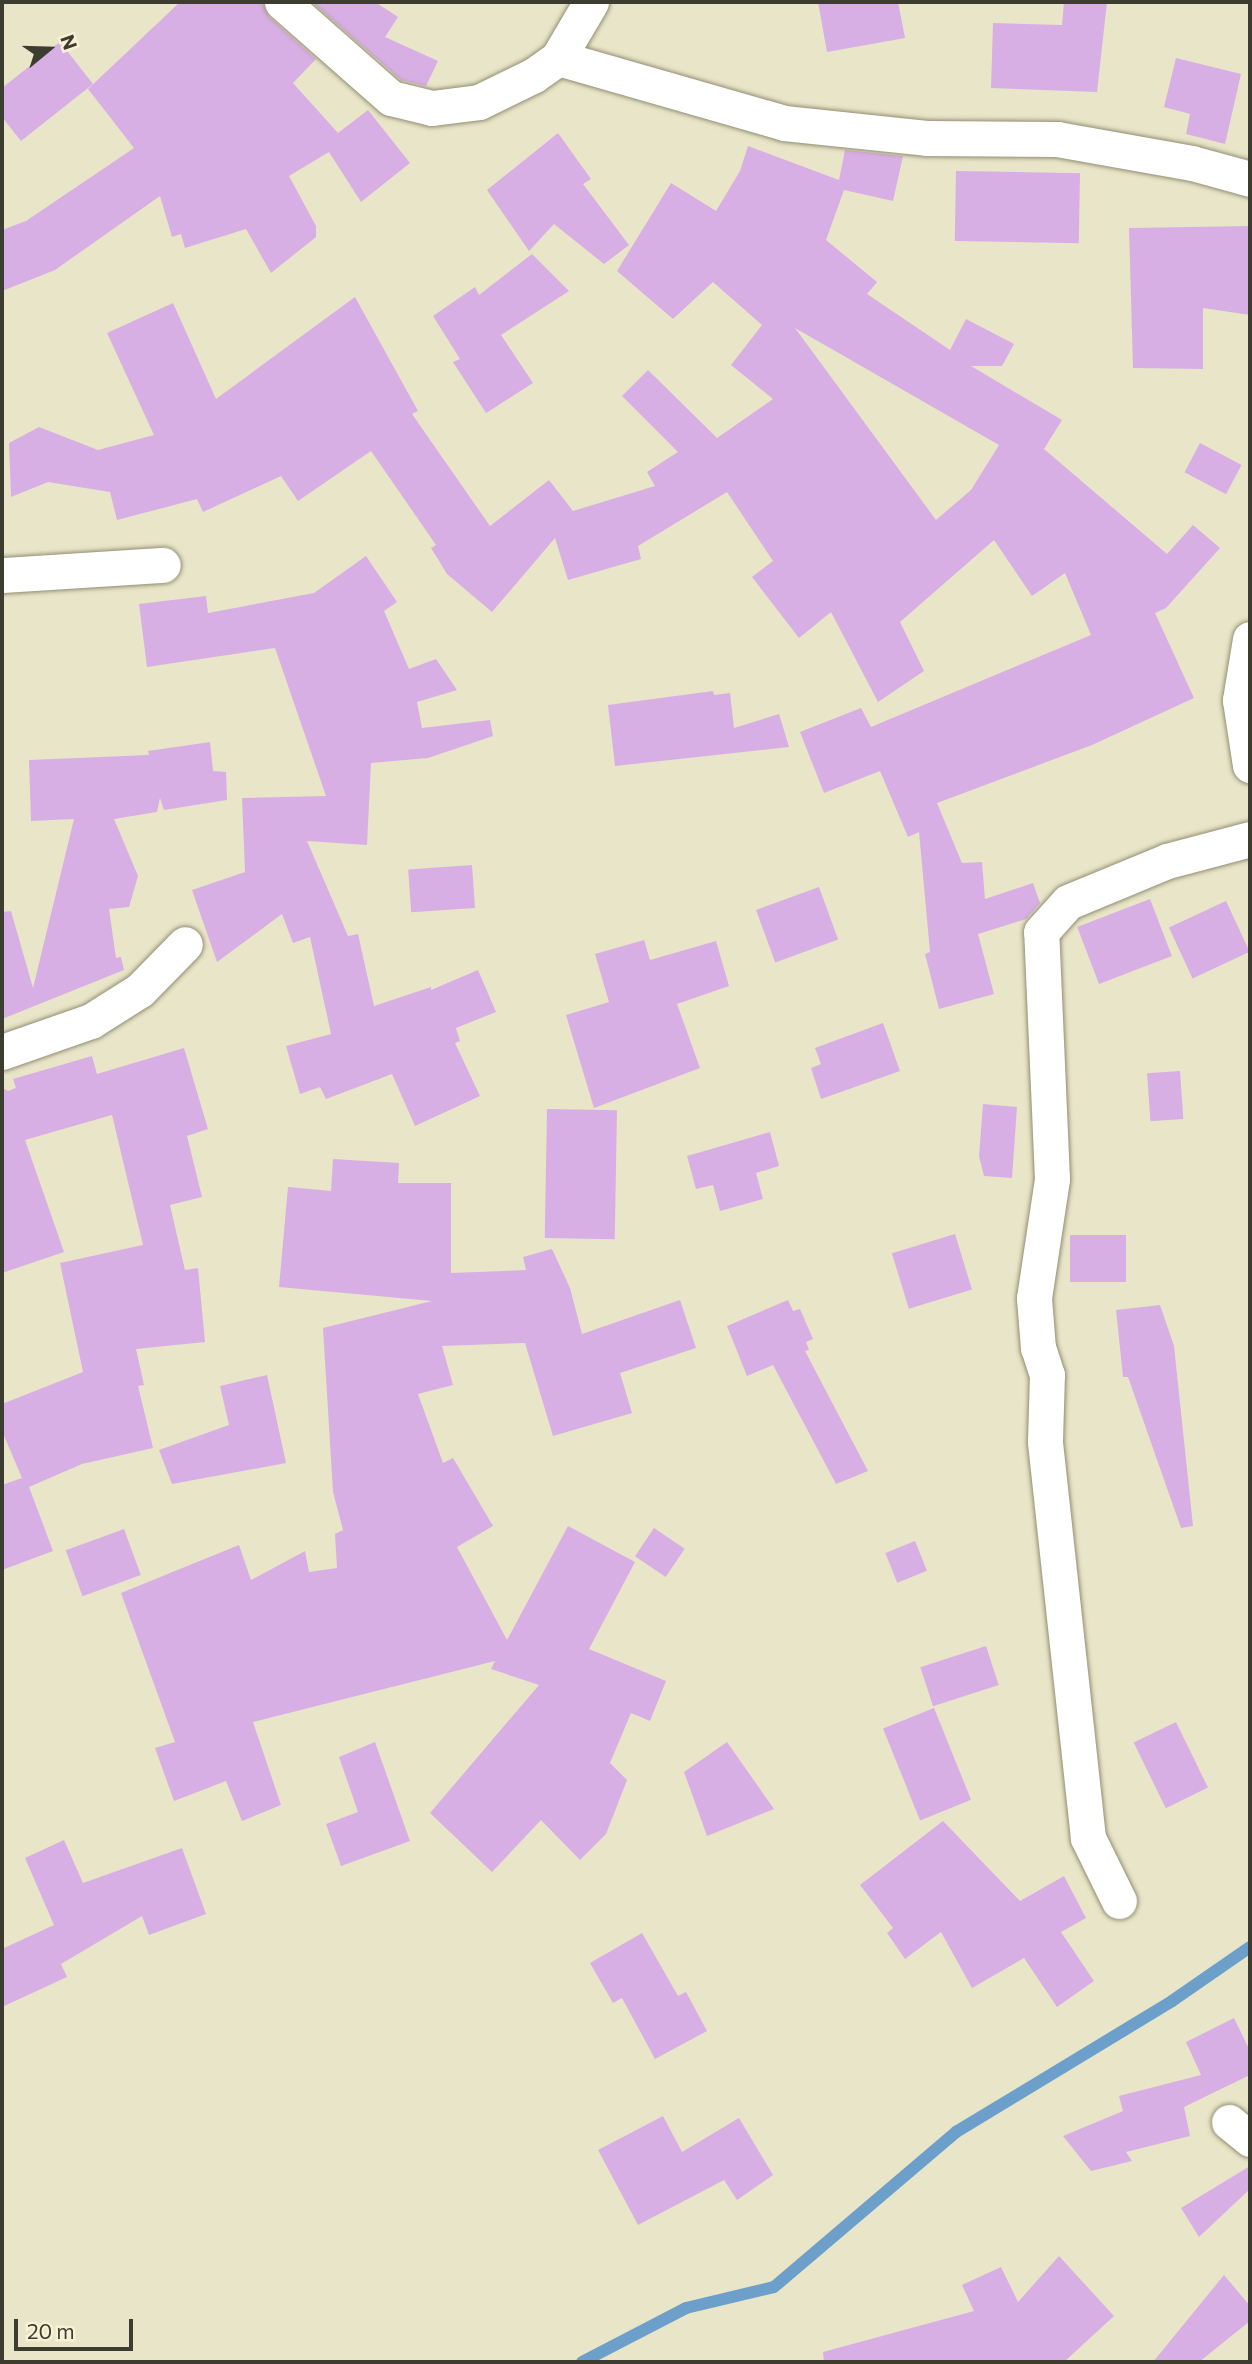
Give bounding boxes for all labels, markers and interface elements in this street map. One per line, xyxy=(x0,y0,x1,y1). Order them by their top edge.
north arrow xyxy=(14,14,84,84)
text: N xyxy=(56,32,83,52)
scale bar xyxy=(18,2304,136,2348)
text: 20 m xyxy=(27,2318,75,2343)

